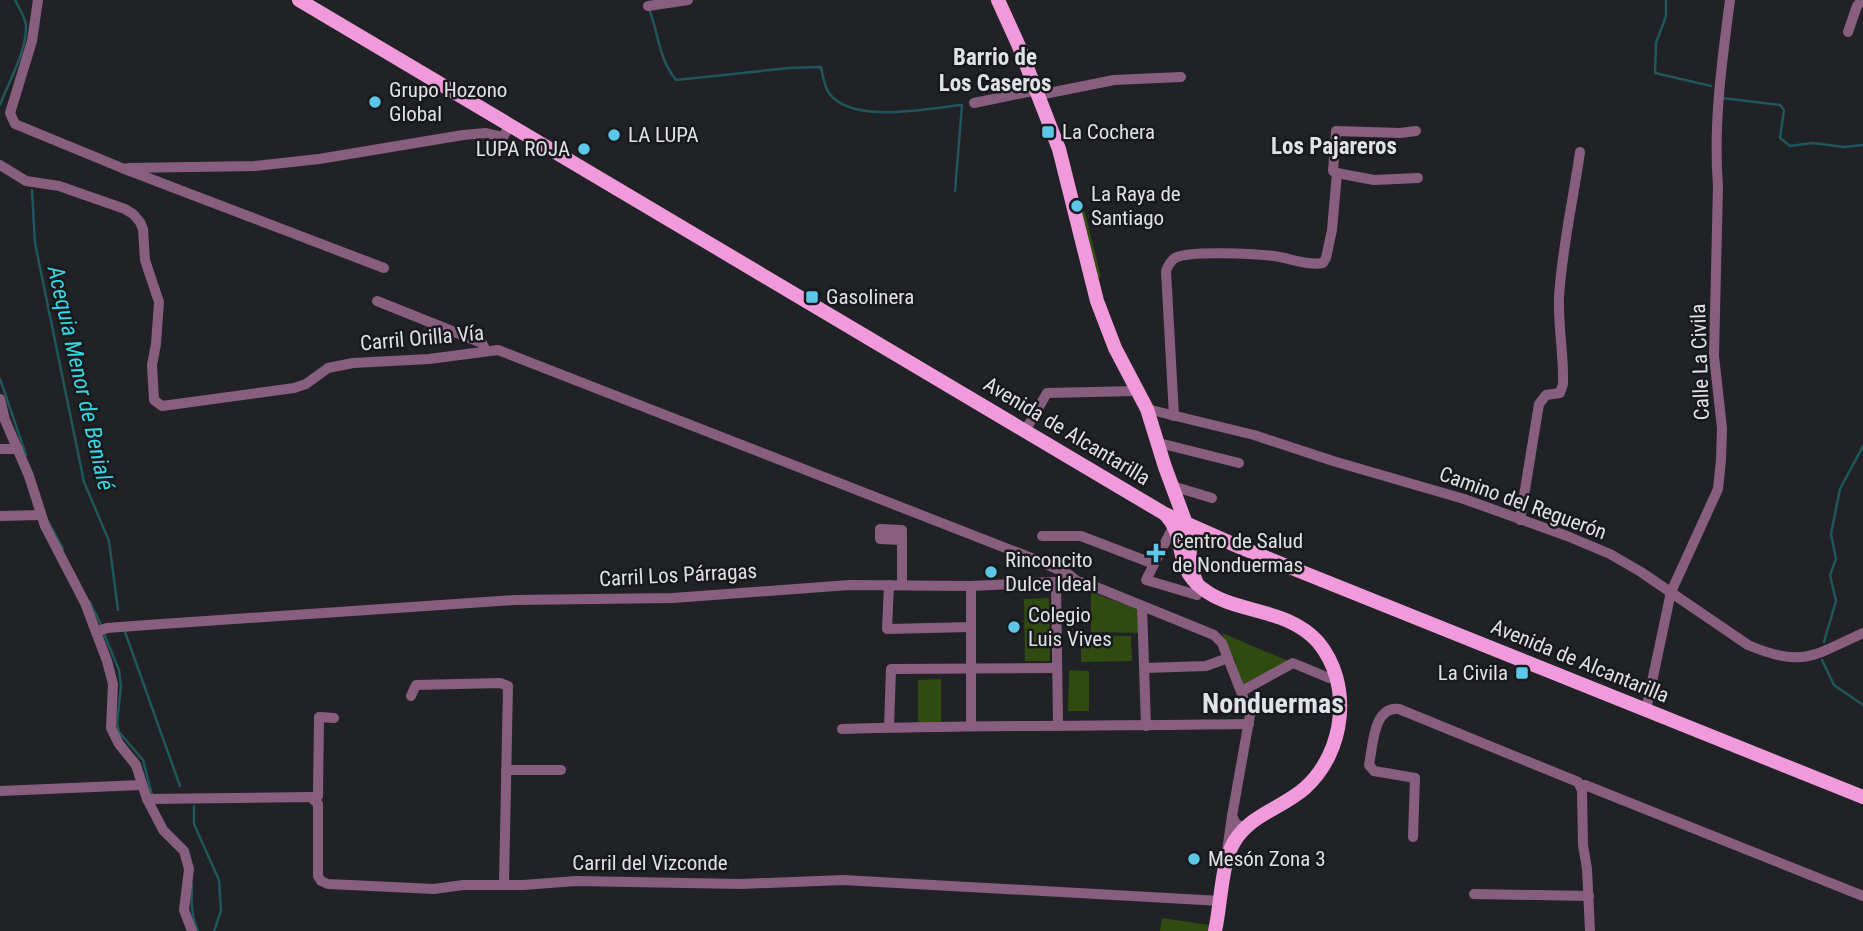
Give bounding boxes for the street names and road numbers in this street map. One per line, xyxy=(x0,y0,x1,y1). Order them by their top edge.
street label: Calle La Civila xyxy=(1686,303,1714,421)
street label: Carril Orilla Vía xyxy=(359,321,485,355)
street label: Avenida de Alcantarilla xyxy=(980,372,1154,490)
street label: Camino del Reguerón xyxy=(1436,462,1610,544)
street label: Carril Los Párragas xyxy=(598,559,758,591)
street label: Avenida de Alcantarilla xyxy=(1488,614,1672,708)
street label: Carril del Vizconde xyxy=(572,851,728,875)

